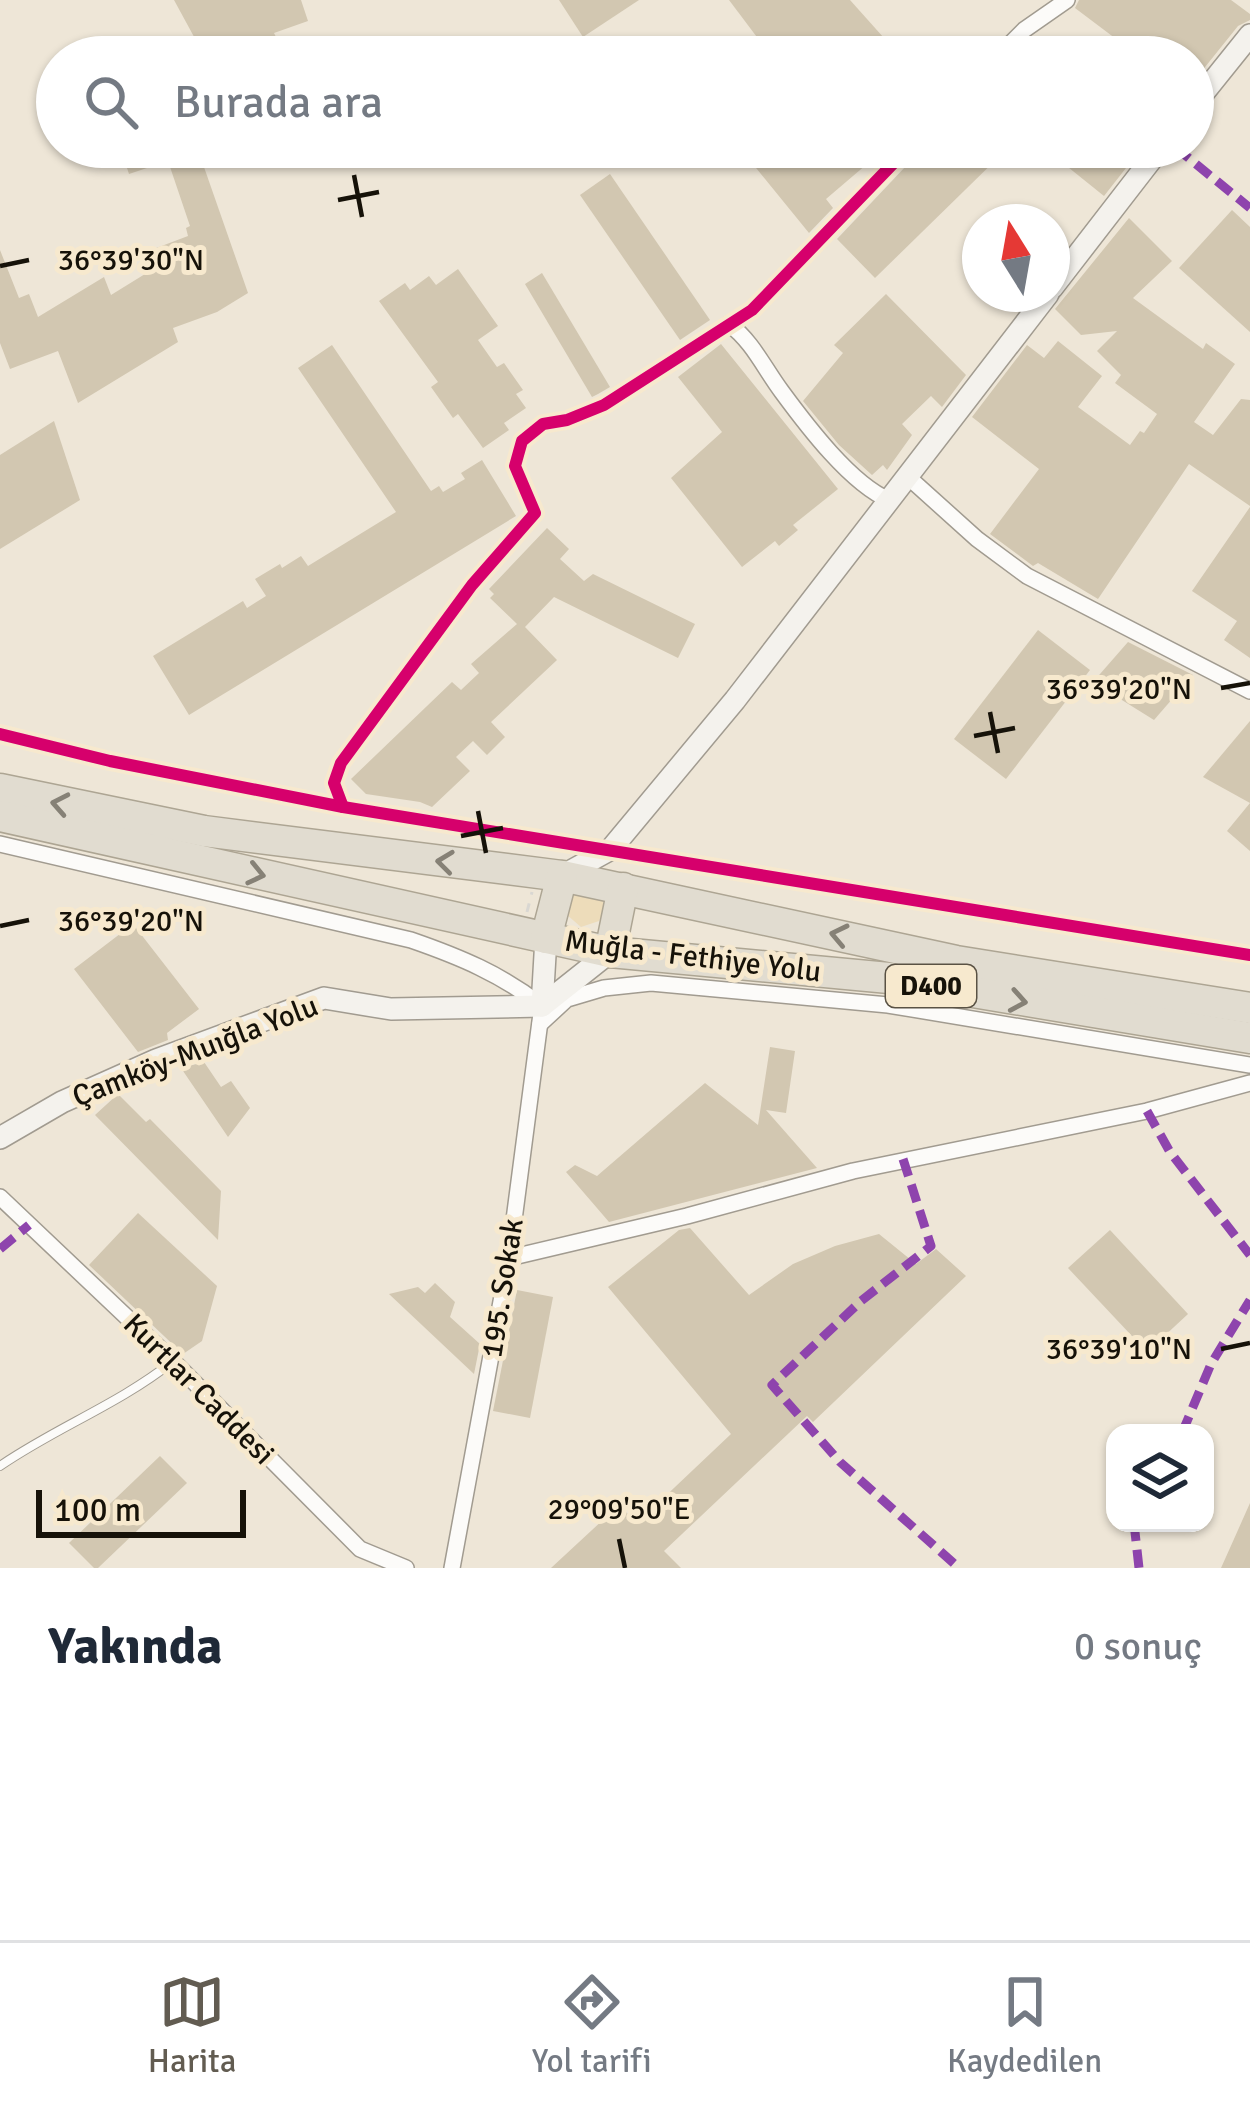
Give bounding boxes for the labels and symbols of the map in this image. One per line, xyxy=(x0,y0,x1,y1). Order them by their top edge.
north arrow xyxy=(962,204,1070,312)
text: 36°39'30"N xyxy=(58,242,204,279)
text: 36°39'20"N xyxy=(1046,671,1192,708)
one-way arrow xyxy=(50,792,70,818)
one-way arrow xyxy=(436,850,455,876)
one-way arrow xyxy=(246,860,266,885)
text: 36°39'20"N xyxy=(58,903,204,940)
street label: Muğla - Fethiye Yolu xyxy=(563,922,823,991)
one-way arrow xyxy=(830,924,850,949)
road number: D400 xyxy=(886,965,976,1007)
street label: Çamköy-Muığla Yolu xyxy=(67,988,323,1115)
one-way arrow xyxy=(1008,988,1028,1013)
street label: 195. Sokak xyxy=(473,1216,532,1360)
street label: Kurtlar Caddesi xyxy=(115,1306,282,1473)
text: 36°39'10"N xyxy=(1046,1331,1192,1368)
scale bar xyxy=(36,1484,246,1537)
text: 29°09'50"E xyxy=(548,1491,691,1528)

